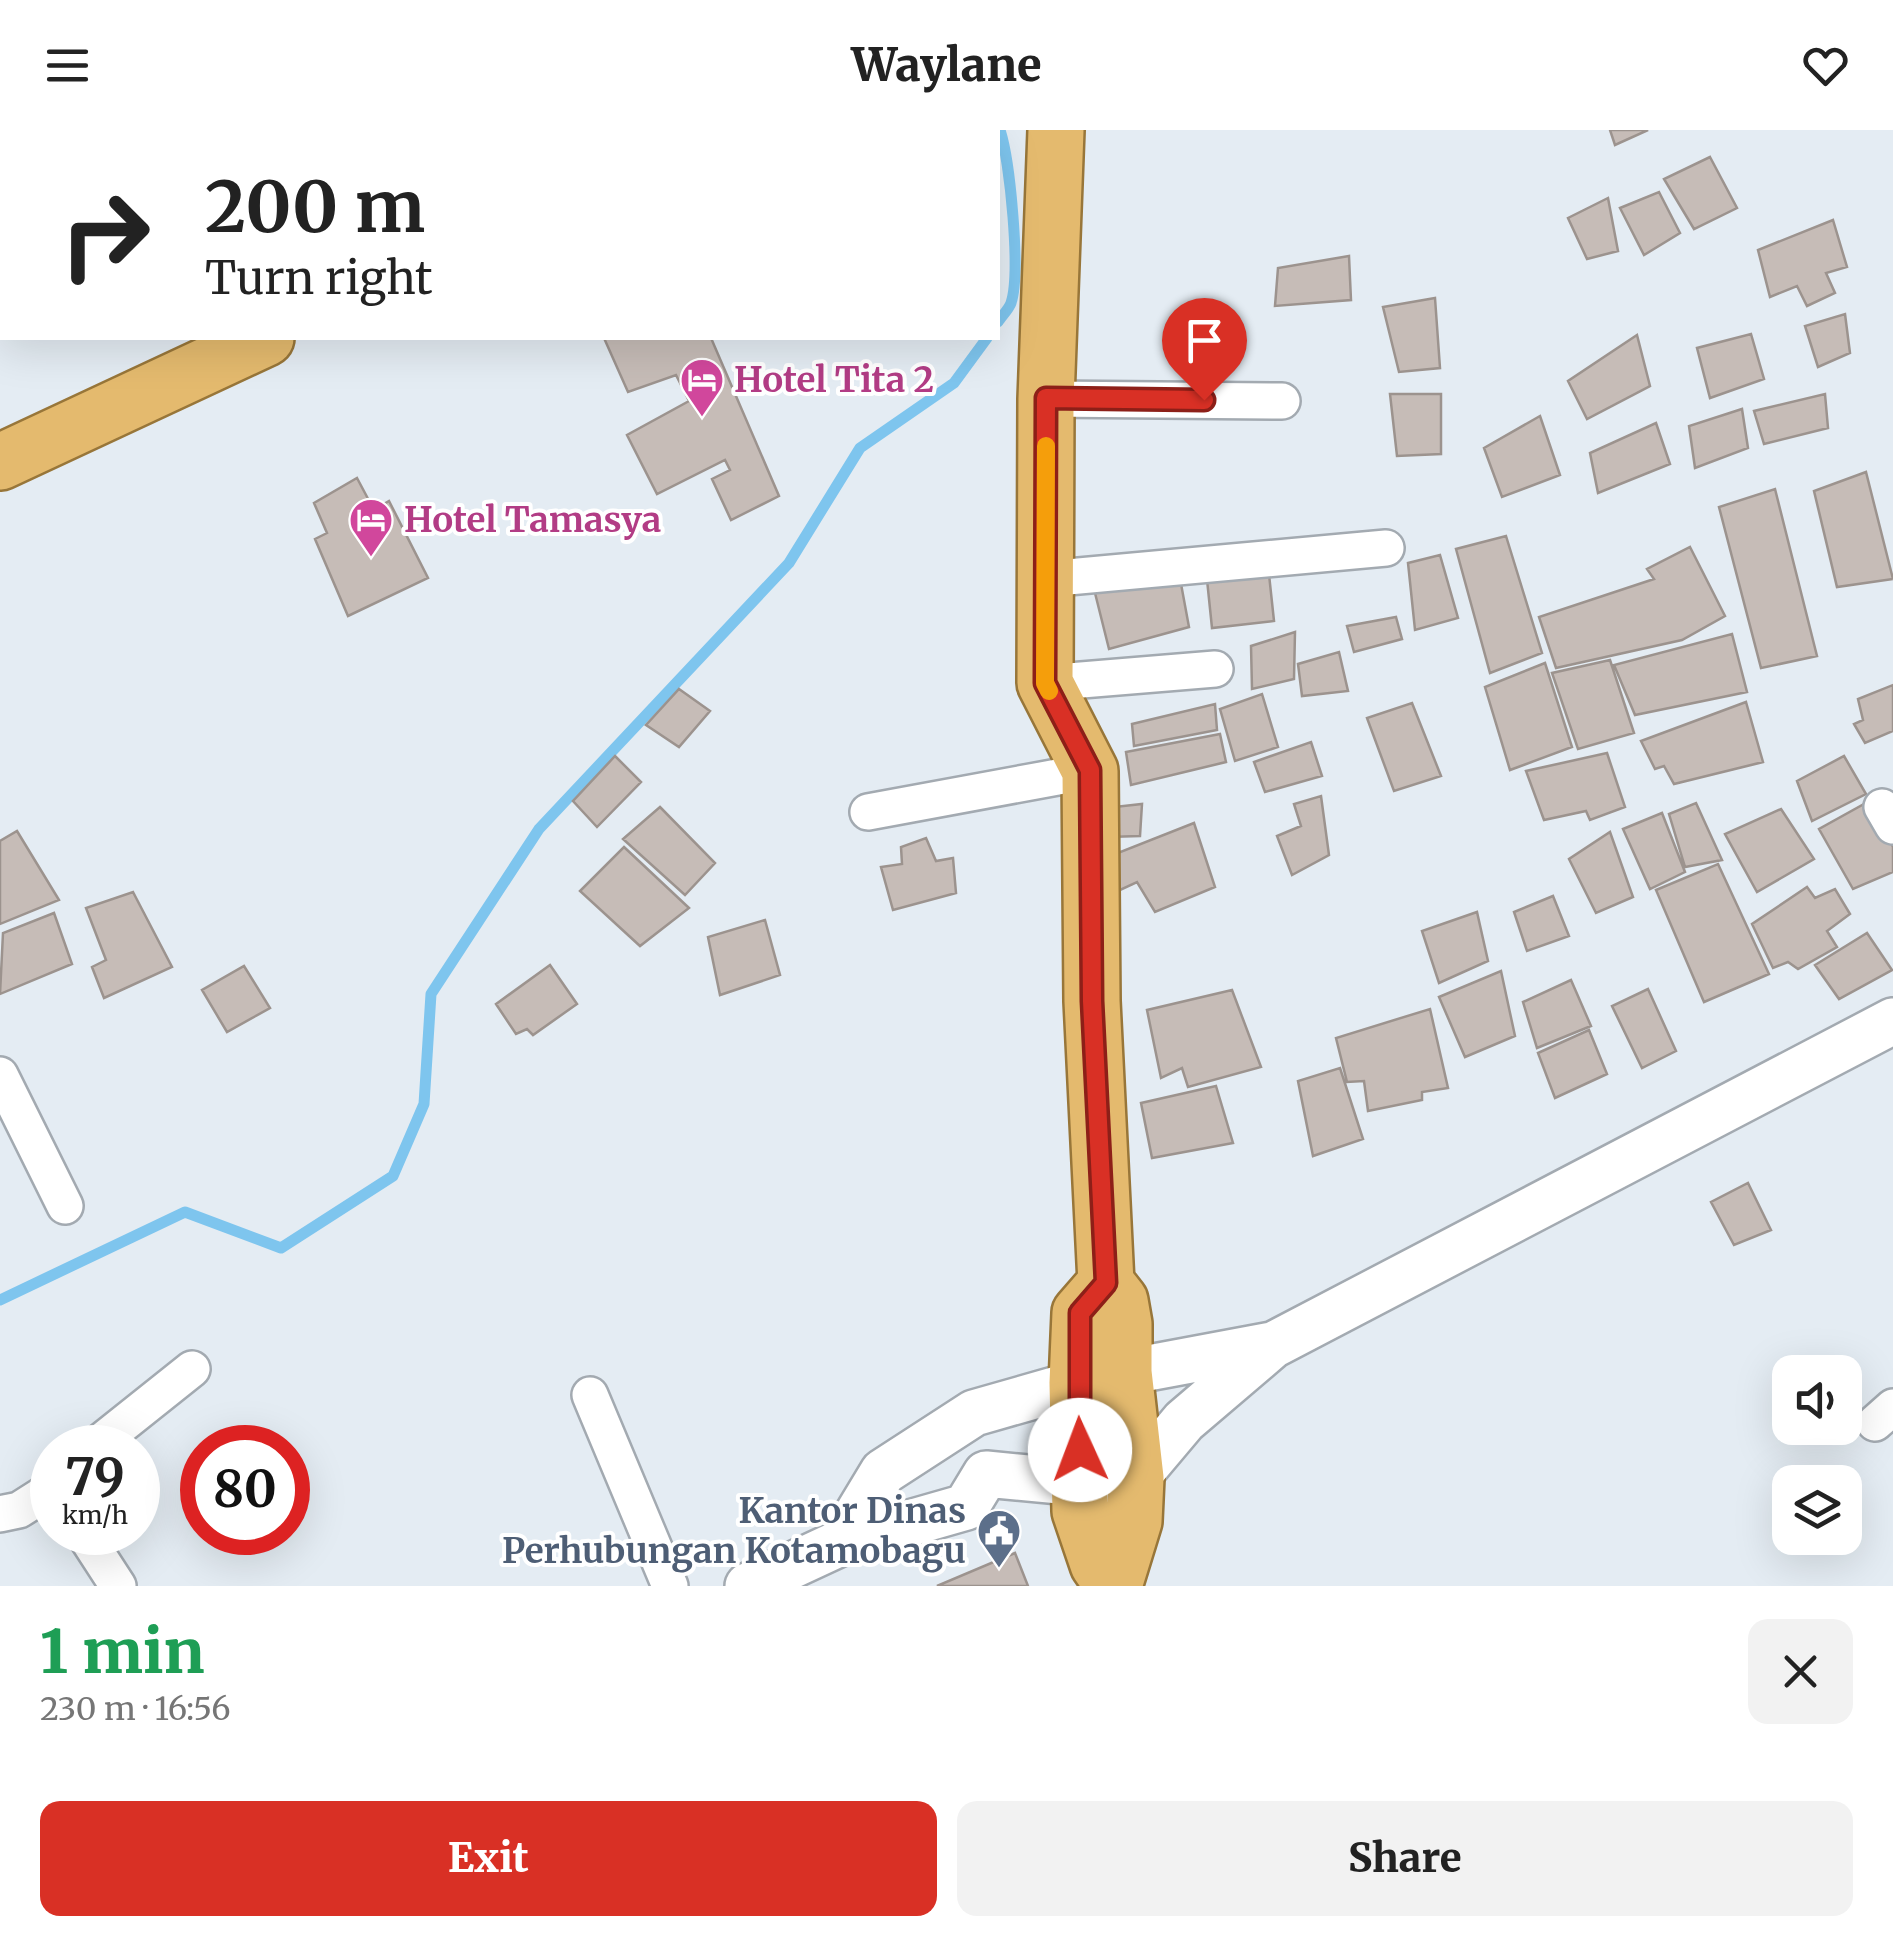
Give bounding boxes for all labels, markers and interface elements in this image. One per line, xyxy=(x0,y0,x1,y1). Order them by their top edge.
text: Waylane xyxy=(851,37,1042,93)
icon: menu xyxy=(40,38,95,93)
icon: heart xyxy=(1798,38,1853,93)
text: 200 m xyxy=(205,163,425,251)
icon: right xyxy=(40,170,170,300)
text: Turn right xyxy=(205,250,433,306)
pin xyxy=(1162,298,1247,401)
icon: arrive xyxy=(1177,313,1232,368)
hotel icon: Hotel Tita 2 xyxy=(679,357,725,418)
place label: Hotel Tita 2 xyxy=(734,358,934,402)
hotel icon: Hotel Tamasya xyxy=(348,497,394,558)
place label: Hotel Tamasya xyxy=(404,498,661,542)
map controls xyxy=(1772,1355,1862,1555)
button: sound xyxy=(1772,1355,1862,1445)
position arrow xyxy=(1028,1398,1132,1502)
speed limit sign: 80 xyxy=(180,1425,310,1555)
text: 79 xyxy=(65,1446,125,1509)
button: layers xyxy=(1772,1465,1862,1555)
place label: Kantor Dinas Perhubungan Kotamobagu xyxy=(502,1489,966,1573)
text: km/h xyxy=(62,1499,128,1531)
public building icon: Kantor Dinas Perhubungan Kotamobagu xyxy=(976,1508,1022,1569)
text: 1 min xyxy=(40,1614,204,1689)
button: close xyxy=(1748,1619,1853,1724)
text: 230 m · 16:56 xyxy=(40,1689,231,1729)
button: Exit xyxy=(40,1801,937,1916)
button: Share xyxy=(957,1801,1853,1916)

